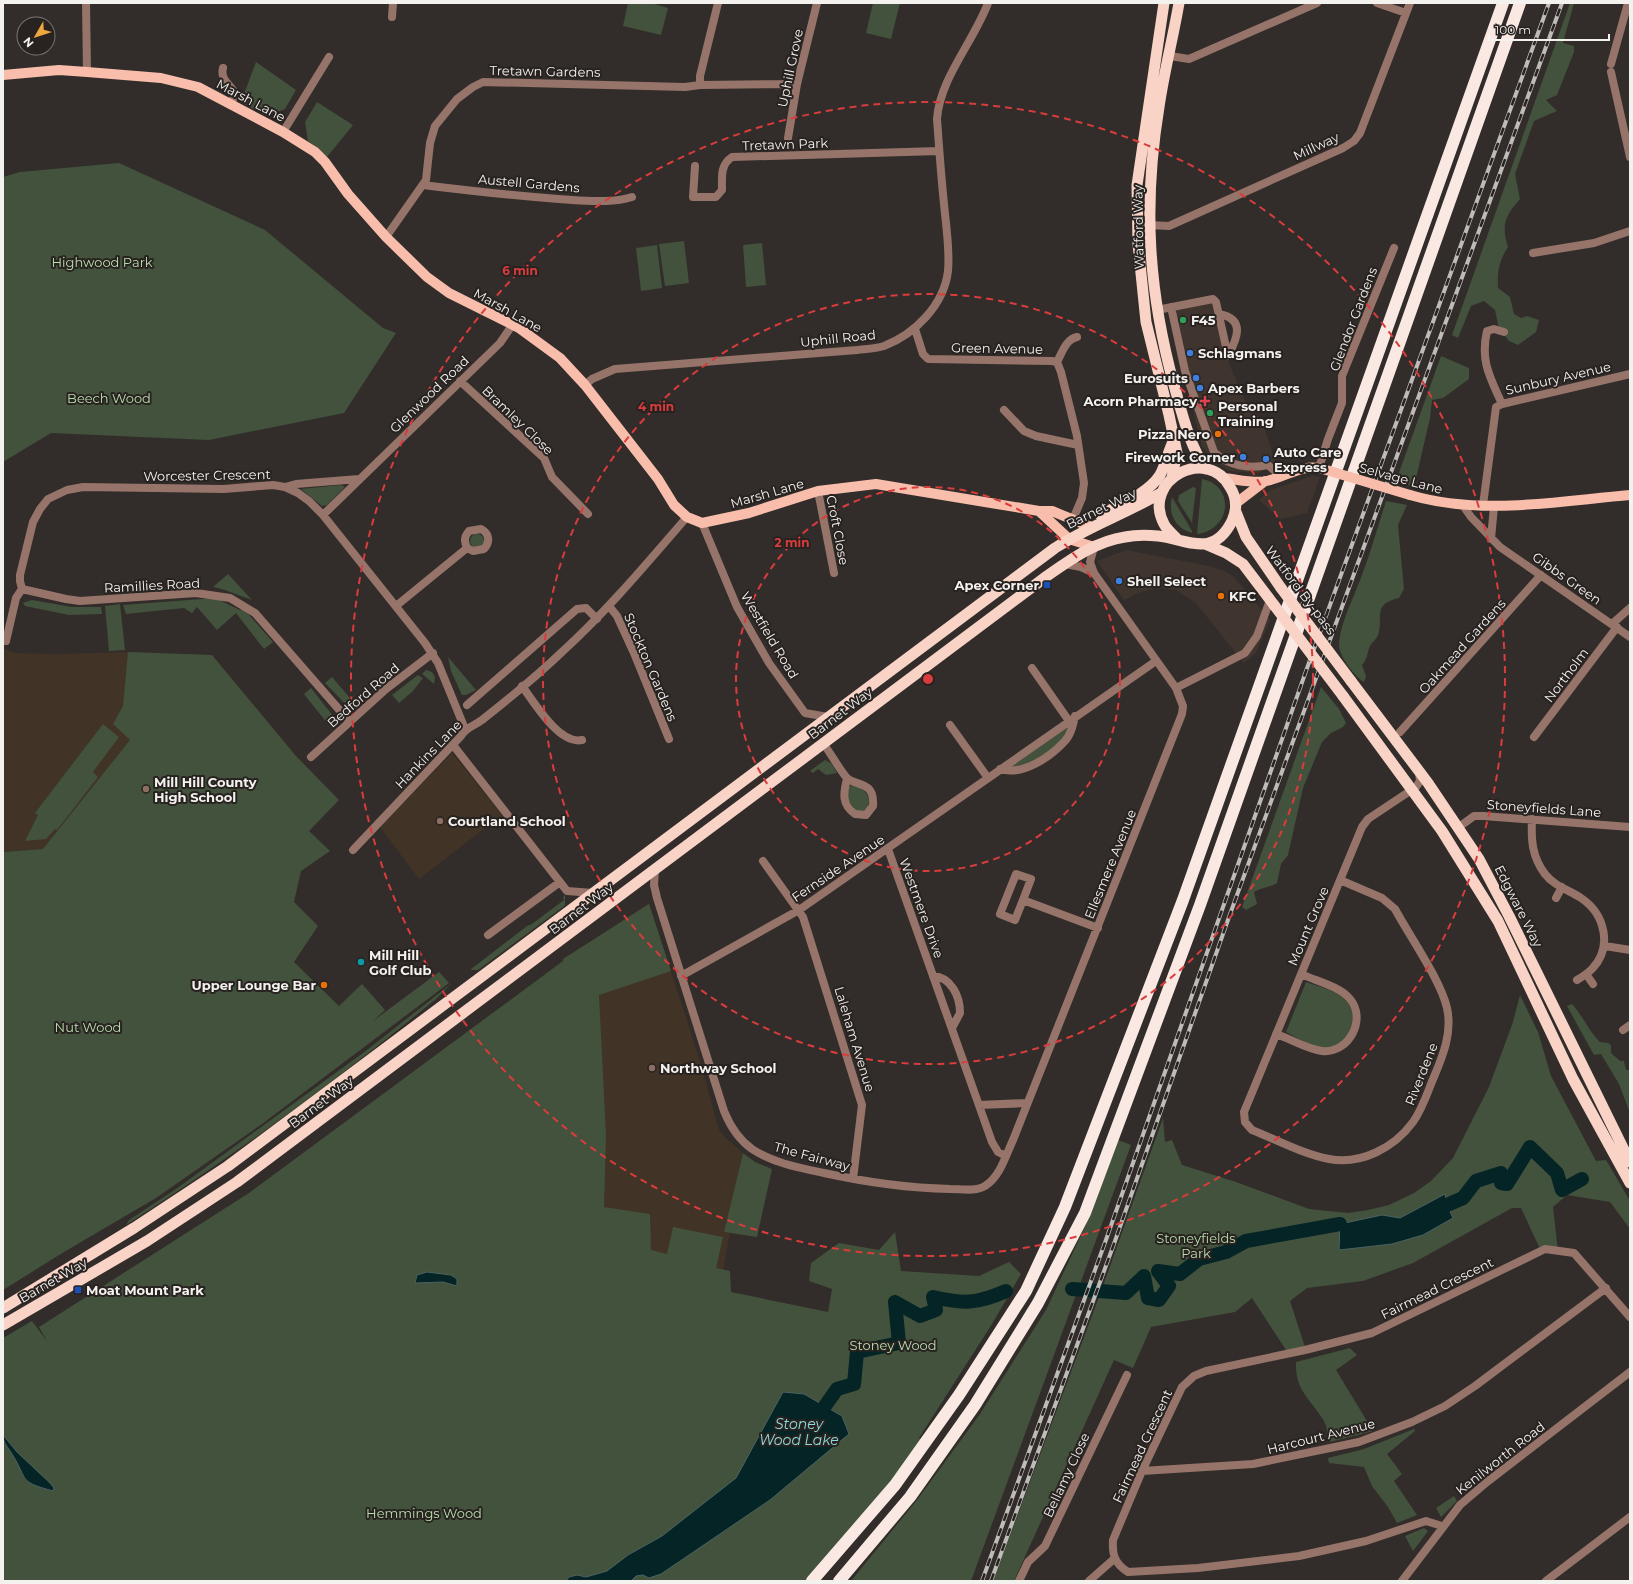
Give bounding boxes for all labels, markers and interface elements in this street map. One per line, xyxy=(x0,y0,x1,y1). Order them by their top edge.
north arrow xyxy=(16,16,56,56)
scale bar xyxy=(1489,16,1609,42)
text: 100 m xyxy=(1495,22,1531,37)
street label: Uphill Grove xyxy=(774,27,806,109)
text: N xyxy=(20,34,36,50)
street label: Tretawn Gardens xyxy=(489,62,601,80)
street label: Marsh Lane xyxy=(214,75,288,125)
street label: Millway xyxy=(1291,128,1342,164)
street label: Tretawn Park xyxy=(742,134,829,153)
street label: Austell Gardens xyxy=(477,171,581,195)
street label: Watford Way xyxy=(1129,184,1147,269)
park label: Highwood Park xyxy=(51,254,153,270)
text: 6 min xyxy=(502,263,538,278)
street label: Glendor Gardens xyxy=(1326,265,1380,373)
street label: Marsh Lane xyxy=(471,285,545,335)
place label: F45 xyxy=(1191,312,1216,328)
marker: F45 xyxy=(1178,315,1188,325)
street label: Uphill Road xyxy=(799,326,877,350)
street label: Green Avenue xyxy=(951,339,1043,357)
place label: Schlagmans xyxy=(1198,345,1282,361)
marker: Schlagmans xyxy=(1185,348,1195,358)
street label: Glenwood Road xyxy=(386,352,472,436)
street label: Sunbury Avenue xyxy=(1504,358,1612,398)
place label: Eurosuits xyxy=(1124,370,1188,386)
marker: Eurosuits xyxy=(1191,373,1201,383)
place label: Apex Barbers xyxy=(1207,380,1300,396)
street label: Bramley Close xyxy=(479,382,557,458)
marker: Apex Barbers xyxy=(1195,383,1205,393)
park label: Beech Wood xyxy=(67,390,151,406)
place label: Acorn Pharmacy xyxy=(1083,393,1197,409)
marker: Acorn Pharmacy xyxy=(1200,396,1210,406)
place label: Personal Training xyxy=(1218,398,1278,429)
text: 4 min xyxy=(638,399,674,414)
marker: Personal Training xyxy=(1205,408,1215,418)
place label: Pizza Nero xyxy=(1138,426,1210,442)
marker: Pizza Nero xyxy=(1213,429,1223,439)
place label: Auto Care Express xyxy=(1273,444,1341,475)
place label: Firework Corner xyxy=(1125,449,1235,465)
marker: Firework Corner xyxy=(1238,452,1248,462)
marker: Auto Care Express xyxy=(1261,454,1271,464)
street label: Selvage Lane xyxy=(1357,459,1445,497)
street label: Worcester Crescent xyxy=(143,466,271,484)
street label: Marsh Lane xyxy=(728,475,806,511)
street label: Barnet Way xyxy=(1063,484,1140,532)
street label: Croft Close xyxy=(823,494,853,566)
text: 2 min xyxy=(775,535,809,550)
street label: Watford By-pass xyxy=(1262,542,1340,638)
street label: Gibbs Green xyxy=(1529,548,1605,608)
place label: Shell Select xyxy=(1127,573,1206,589)
street label: Ramillies Road xyxy=(103,574,201,596)
marker: Shell Select xyxy=(1114,576,1124,586)
place label: Apex Corner xyxy=(954,577,1039,593)
marker: Apex Corner xyxy=(1042,580,1052,590)
place label: KFC xyxy=(1229,588,1257,604)
street label: Westfield Road xyxy=(738,589,802,681)
marker: KFC xyxy=(1216,591,1226,601)
street label: Oakmead Gardens xyxy=(1415,595,1509,697)
street label: Stockton Gardens xyxy=(621,610,681,724)
street label: Northolm xyxy=(1540,645,1592,705)
street label: Bedford Road xyxy=(324,659,402,731)
centre of rings xyxy=(921,672,935,686)
street label: Barnet Way xyxy=(805,683,876,742)
street label: Hankins Lane xyxy=(391,716,465,792)
place label: Mill Hill County High School xyxy=(154,774,257,805)
marker: Mill Hill County High School xyxy=(141,784,151,794)
street label: Stoneyfields Lane xyxy=(1486,796,1602,820)
street label: Ellesmere Avenue xyxy=(1081,807,1139,921)
place label: Courtland School xyxy=(448,813,566,829)
marker: Courtland School xyxy=(435,816,445,826)
street label: Fernside Avenue xyxy=(788,831,888,905)
street label: Westmere Drive xyxy=(896,856,948,960)
street label: Edgware Way xyxy=(1492,862,1547,950)
street label: Barnet Way xyxy=(546,878,617,937)
street label: Mount Grove xyxy=(1284,884,1332,968)
place label: Mill Hill Golf Club xyxy=(369,947,431,978)
marker: Mill Hill Golf Club xyxy=(356,957,366,967)
place label: Upper Lounge Bar xyxy=(191,977,316,993)
marker: Upper Lounge Bar xyxy=(319,980,329,990)
street label: Laleham Avenue xyxy=(831,984,879,1094)
park label: Nut Wood xyxy=(55,1019,121,1035)
street label: Riverdene xyxy=(1401,1040,1441,1108)
place label: Northway School xyxy=(660,1060,777,1076)
marker: Northway School xyxy=(647,1063,657,1073)
street label: Barnet Way xyxy=(286,1072,357,1131)
street label: The Fairway xyxy=(772,1138,853,1174)
park label: Stoneyfields Park xyxy=(1156,1230,1236,1261)
street label: Barnet Way xyxy=(16,1254,91,1306)
street label: Fairmead Crescent xyxy=(1378,1254,1496,1322)
place label: Moat Mount Park xyxy=(86,1282,204,1298)
marker: Moat Mount Park xyxy=(73,1285,83,1295)
park label: Stoney Wood xyxy=(849,1337,937,1353)
street label: Fairmead Crescent xyxy=(1109,1387,1175,1505)
water label: Stoney Wood Lake xyxy=(759,1415,839,1449)
street label: Harcourt Avenue xyxy=(1265,1415,1377,1457)
street label: Kenilworth Road xyxy=(1452,1418,1548,1498)
street label: Bellamy Close xyxy=(1039,1430,1093,1520)
park label: Hemmings Wood xyxy=(366,1505,482,1521)

